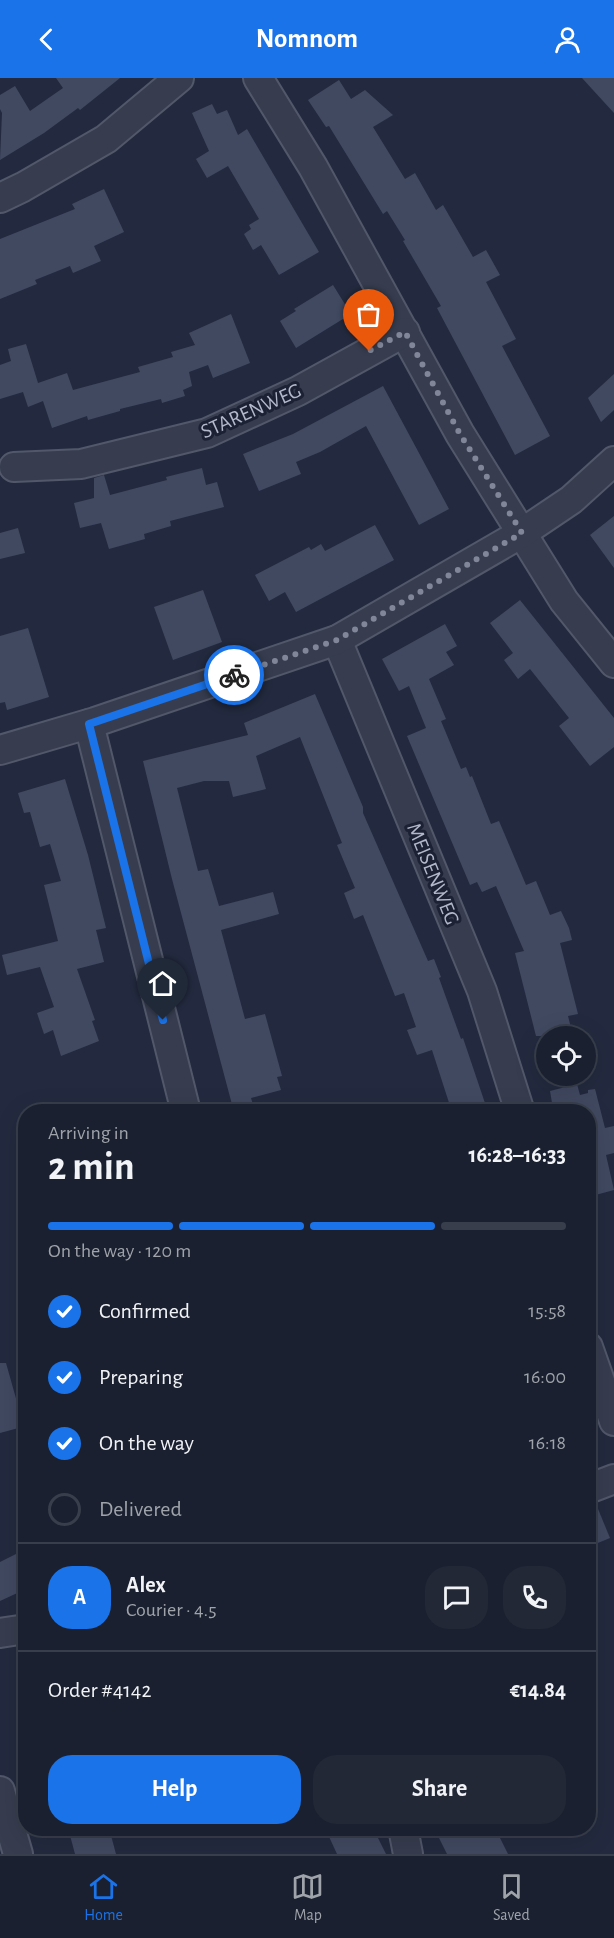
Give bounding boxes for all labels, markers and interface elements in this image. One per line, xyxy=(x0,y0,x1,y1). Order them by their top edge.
icon: back xyxy=(30,23,63,56)
icon: person xyxy=(551,23,584,56)
text: Nomnom xyxy=(256,25,358,52)
pin xyxy=(343,289,394,351)
icon: bag xyxy=(352,298,385,331)
street label: STARENWEG xyxy=(198,379,304,443)
courier xyxy=(204,645,264,705)
icon: bike xyxy=(218,659,251,692)
street label: MEISENWEG xyxy=(403,820,463,928)
pin xyxy=(137,958,188,1020)
icon: home xyxy=(146,967,179,1000)
map controls xyxy=(536,1026,596,1086)
button: locate xyxy=(536,1026,596,1086)
text: Arriving in xyxy=(48,1123,129,1143)
text: 16:28–16:33 xyxy=(469,1144,566,1166)
text: 2 min xyxy=(48,1148,135,1187)
text: On the way · 120 m xyxy=(48,1241,191,1261)
icon: check xyxy=(48,1295,81,1328)
text: Confirmed xyxy=(99,1300,190,1322)
text: 15:58 xyxy=(528,1301,566,1321)
icon: check xyxy=(48,1361,81,1394)
text: Preparing xyxy=(99,1366,183,1388)
text: 16:00 xyxy=(524,1367,566,1387)
icon: check xyxy=(48,1427,81,1460)
text: On the way xyxy=(99,1432,194,1454)
text: 16:18 xyxy=(529,1433,566,1453)
text: Delivered xyxy=(99,1498,182,1520)
button: chat xyxy=(425,1566,488,1629)
button: phone xyxy=(503,1566,566,1629)
text: Alex xyxy=(126,1574,166,1596)
text: A xyxy=(73,1586,86,1608)
text: Courier · 4.5 xyxy=(126,1600,217,1620)
text: Order #4142 xyxy=(48,1679,151,1701)
text: €14.84 xyxy=(510,1679,566,1701)
button: Help xyxy=(48,1755,301,1824)
button: Share xyxy=(313,1755,566,1824)
tab: Home xyxy=(84,1870,123,1925)
tab: Map xyxy=(291,1870,324,1925)
tab: Saved xyxy=(493,1870,530,1925)

